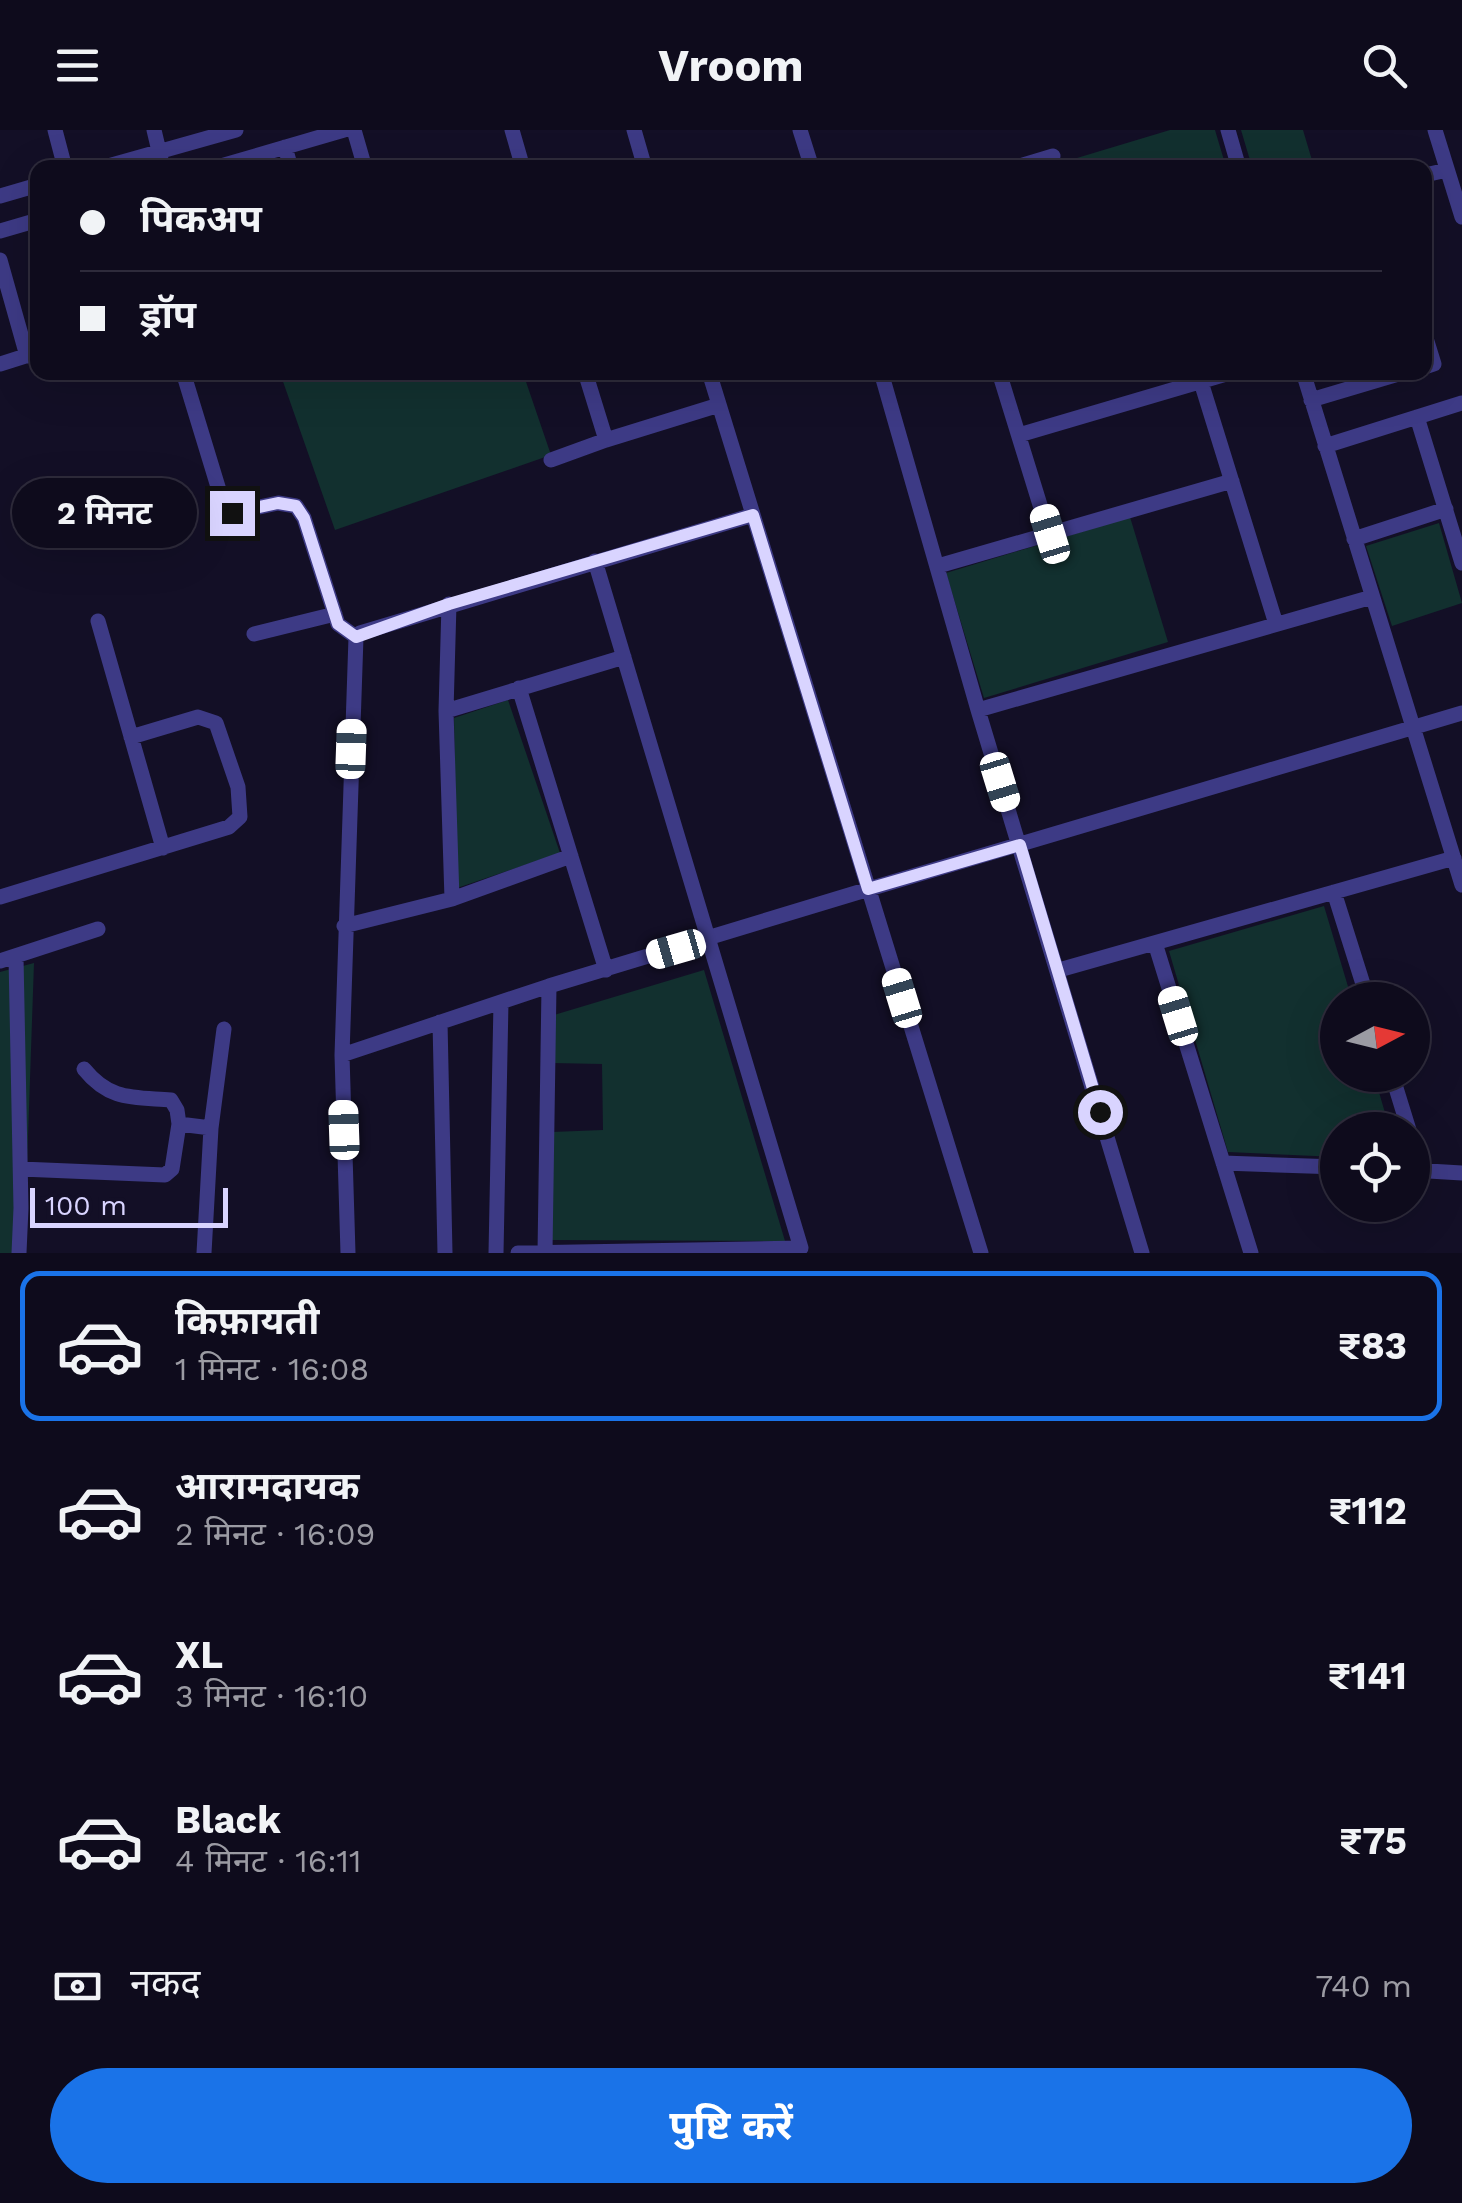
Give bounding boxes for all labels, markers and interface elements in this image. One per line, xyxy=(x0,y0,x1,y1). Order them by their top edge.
icon: menu xyxy=(50,38,105,93)
icon: search xyxy=(1357,38,1412,93)
text: Vroom xyxy=(658,39,804,92)
text: पिकअप xyxy=(140,197,262,241)
text: ड्रॉप xyxy=(140,293,196,337)
callout: 2 मिनट xyxy=(12,478,197,548)
route end xyxy=(210,491,255,536)
text: 2 मिनट xyxy=(57,494,152,532)
car xyxy=(1027,501,1073,567)
car xyxy=(335,718,367,780)
car xyxy=(977,749,1023,815)
car xyxy=(643,926,709,972)
car xyxy=(879,965,925,1031)
north arrow xyxy=(1320,982,1430,1092)
map controls xyxy=(1320,982,1430,1222)
car xyxy=(1155,983,1201,1049)
route start xyxy=(1078,1090,1123,1135)
car xyxy=(328,1099,360,1161)
button: locate xyxy=(1320,1112,1430,1222)
scale bar xyxy=(30,1183,228,1228)
text: 100 m xyxy=(45,1189,127,1222)
text: किफ़ायती xyxy=(175,1299,319,1343)
icon: car xyxy=(55,1301,145,1391)
text: ₹83 xyxy=(1338,1324,1407,1368)
text: 1 मिनट · 16:08 xyxy=(175,1350,369,1388)
text: आरामदायक xyxy=(175,1464,359,1508)
icon: car xyxy=(55,1466,145,1556)
text: ₹112 xyxy=(1329,1489,1407,1533)
text: 2 मिनट · 16:09 xyxy=(175,1515,375,1553)
icon: car xyxy=(55,1631,145,1721)
text: XL xyxy=(175,1633,223,1677)
text: ₹141 xyxy=(1328,1654,1407,1698)
text: 3 मिनट · 16:10 xyxy=(175,1677,368,1715)
icon: car xyxy=(55,1796,145,1886)
text: Black xyxy=(175,1798,281,1842)
text: ₹75 xyxy=(1339,1819,1407,1863)
text: 4 मिनट · 16:11 xyxy=(175,1842,362,1880)
icon: cash xyxy=(50,1959,105,2014)
text: नकद xyxy=(130,1961,200,2005)
text: 740 m xyxy=(1315,1967,1412,2005)
button: पुष्टि करें xyxy=(50,2068,1412,2183)

